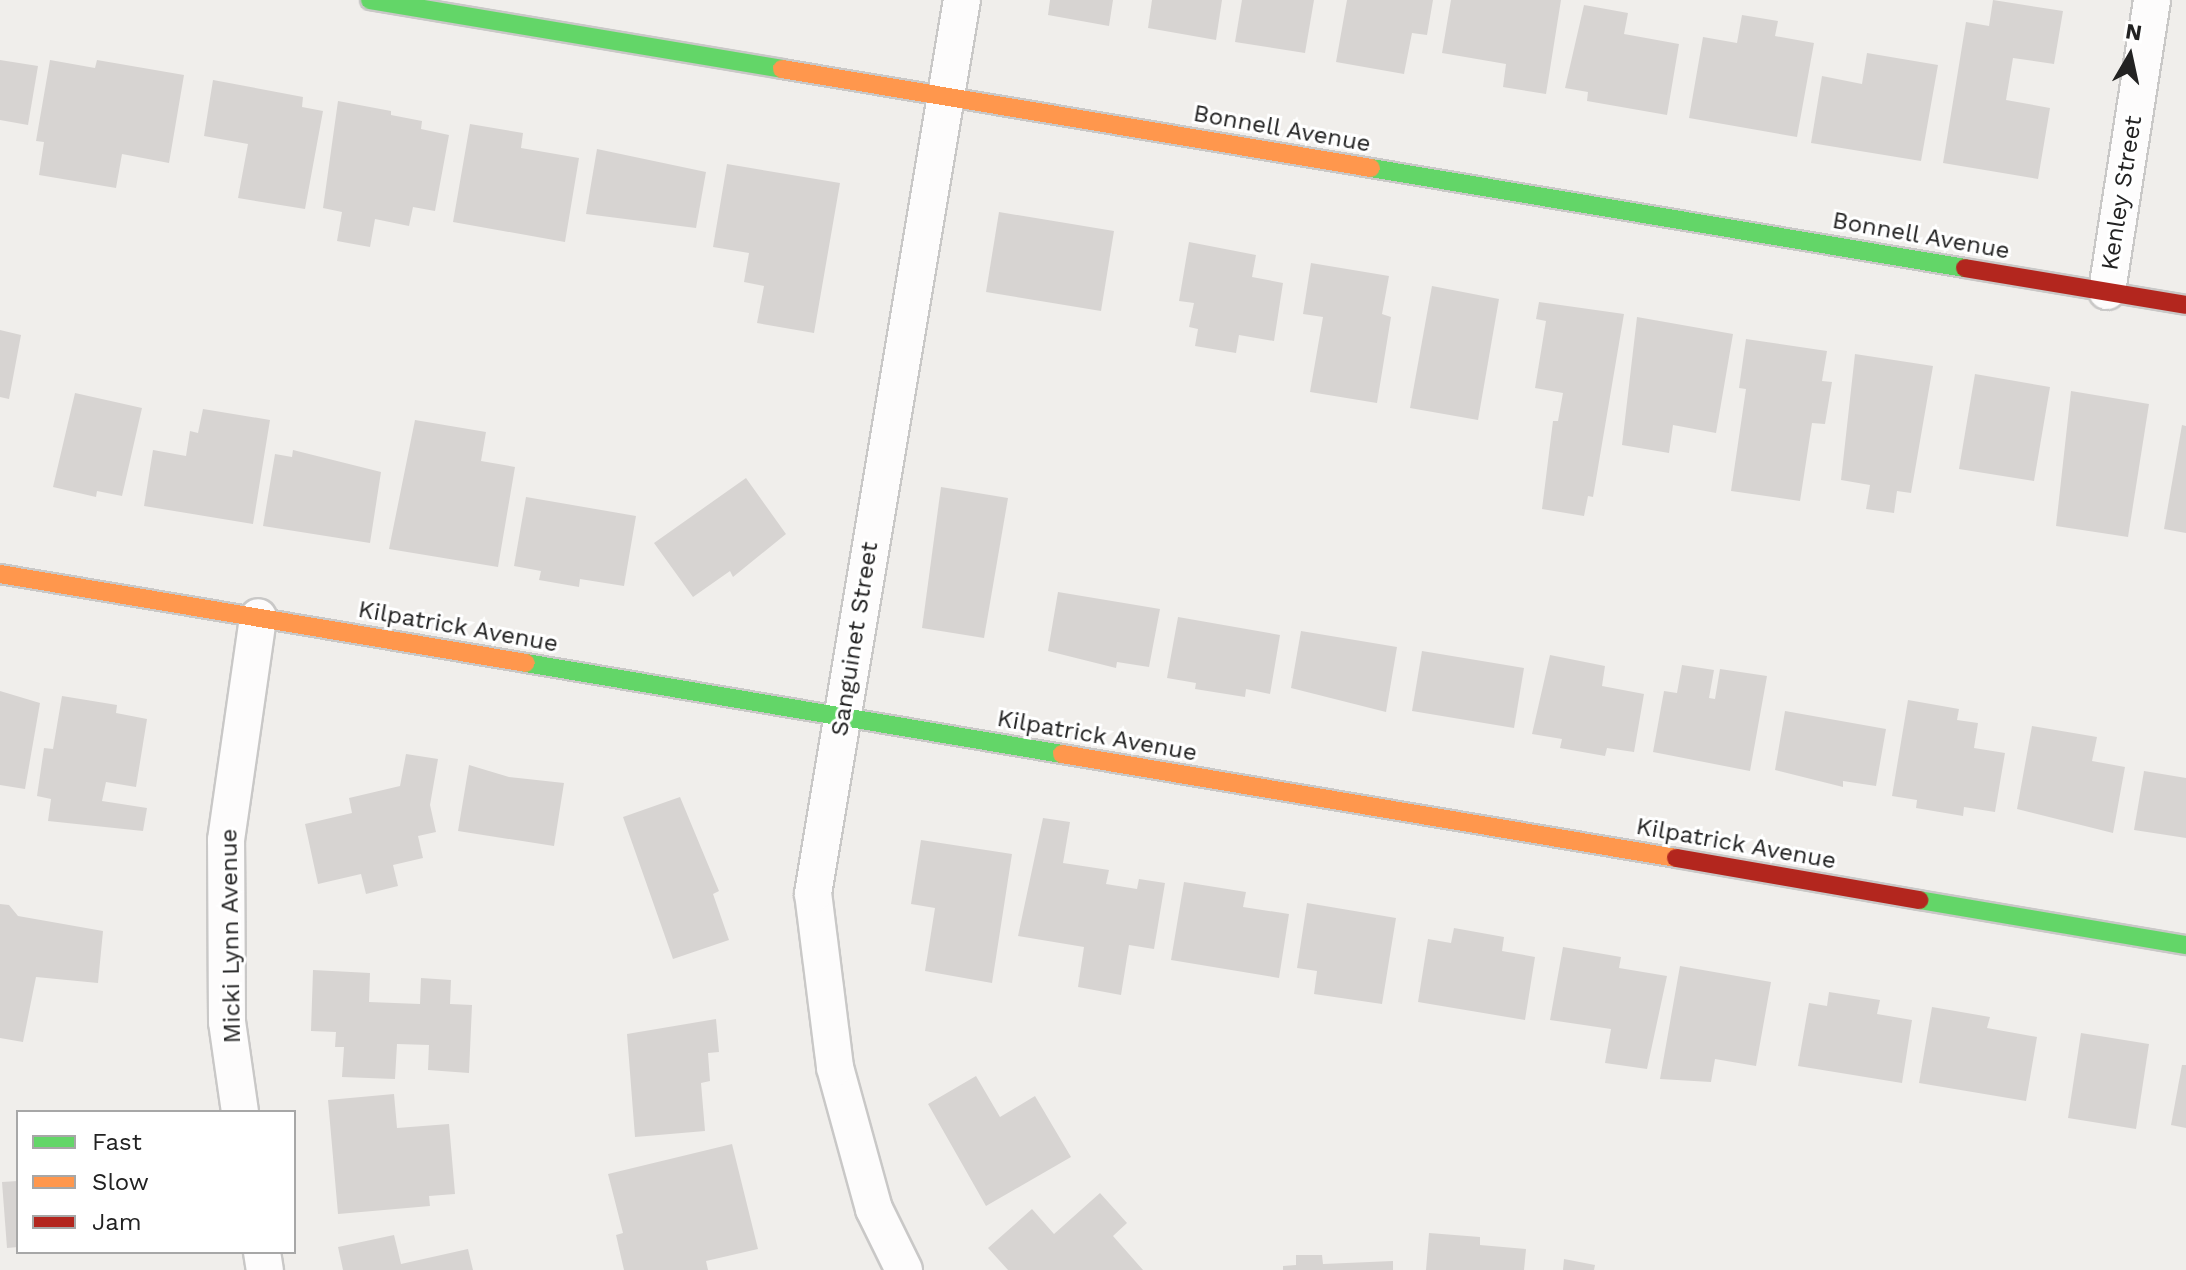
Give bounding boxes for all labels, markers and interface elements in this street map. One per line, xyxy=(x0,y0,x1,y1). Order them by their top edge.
north arrow xyxy=(2090,16,2170,96)
text: N xyxy=(2124,18,2144,45)
street label: Bonnell Avenue xyxy=(1190,99,1374,159)
street label: Kenley Street xyxy=(2096,113,2148,273)
street label: Bonnell Avenue xyxy=(1829,206,2013,266)
street label: Sanguinet Street xyxy=(825,540,885,738)
street label: Kilpatrick Avenue xyxy=(355,595,561,659)
street label: Kilpatrick Avenue xyxy=(994,704,1200,768)
street label: Kilpatrick Avenue xyxy=(1633,812,1839,876)
street label: Micki Lynn Avenue xyxy=(215,828,247,1044)
legend xyxy=(16,1110,296,1254)
text: Fast xyxy=(92,1128,142,1156)
text: Slow xyxy=(92,1168,149,1196)
text: Jam xyxy=(92,1208,142,1236)

